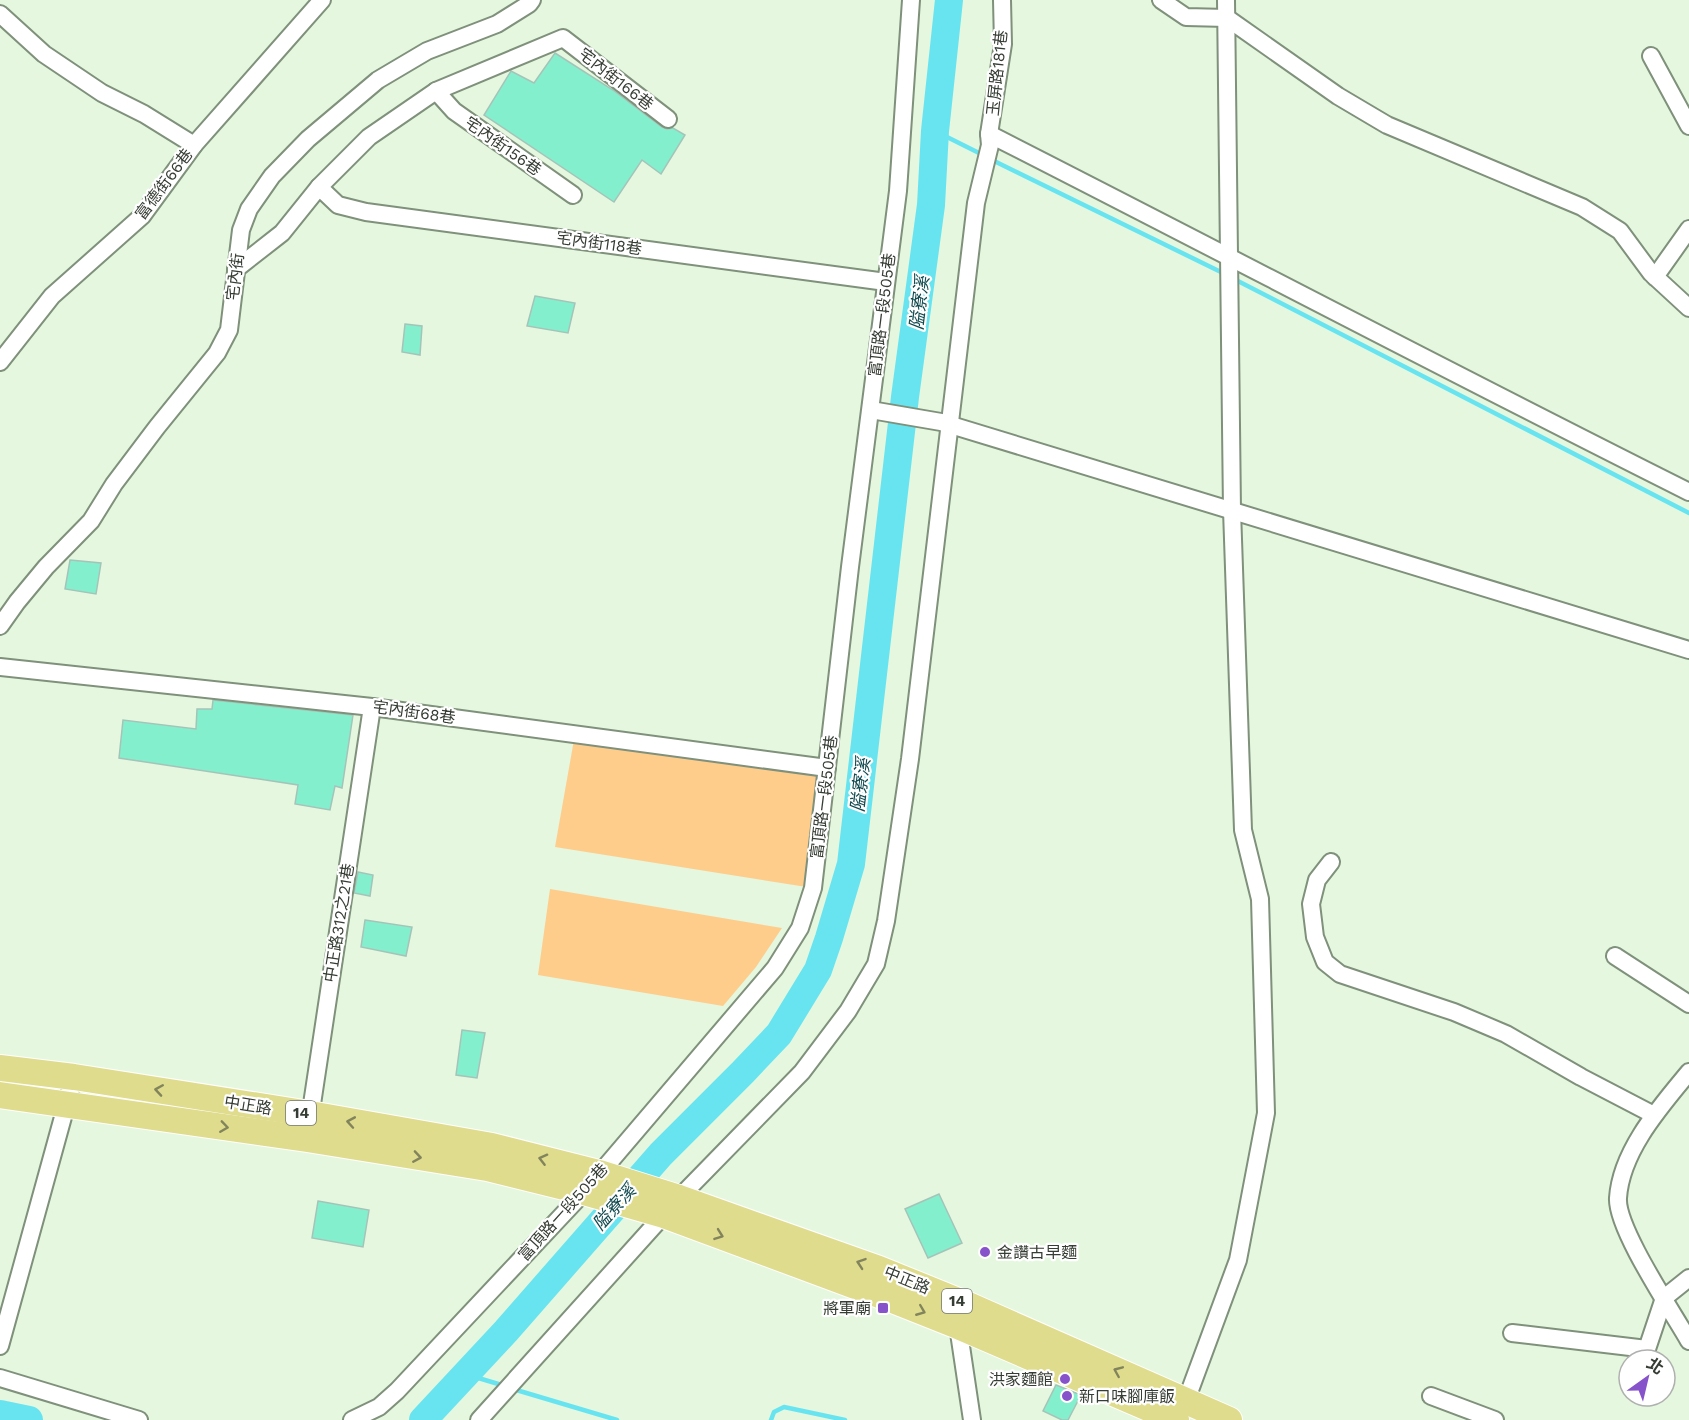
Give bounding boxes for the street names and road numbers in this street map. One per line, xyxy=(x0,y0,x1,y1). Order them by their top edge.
street label: 玉屏路181巷 xyxy=(983,29,1011,117)
street label: 宅內街166巷 xyxy=(575,44,657,114)
street label: 宅內街156巷 xyxy=(461,113,545,179)
street label: 富德街66巷 xyxy=(131,145,197,223)
street label: 宅內街118巷 xyxy=(555,228,643,258)
street label: 宅內街 xyxy=(223,252,247,302)
street label: 富頂路一段505巷 xyxy=(865,252,899,378)
street label: 宅內街68巷 xyxy=(371,697,457,727)
street label: 富頂路一段505巷 xyxy=(807,734,841,860)
street label: 中正路312之21巷 xyxy=(320,862,358,984)
street label: 中正路 xyxy=(223,1092,273,1118)
road number: 14 xyxy=(286,1101,316,1125)
street label: 富頂路一段505巷 xyxy=(514,1159,612,1265)
street label: 中正路 xyxy=(881,1262,933,1298)
road number: 14 xyxy=(942,1289,972,1313)

